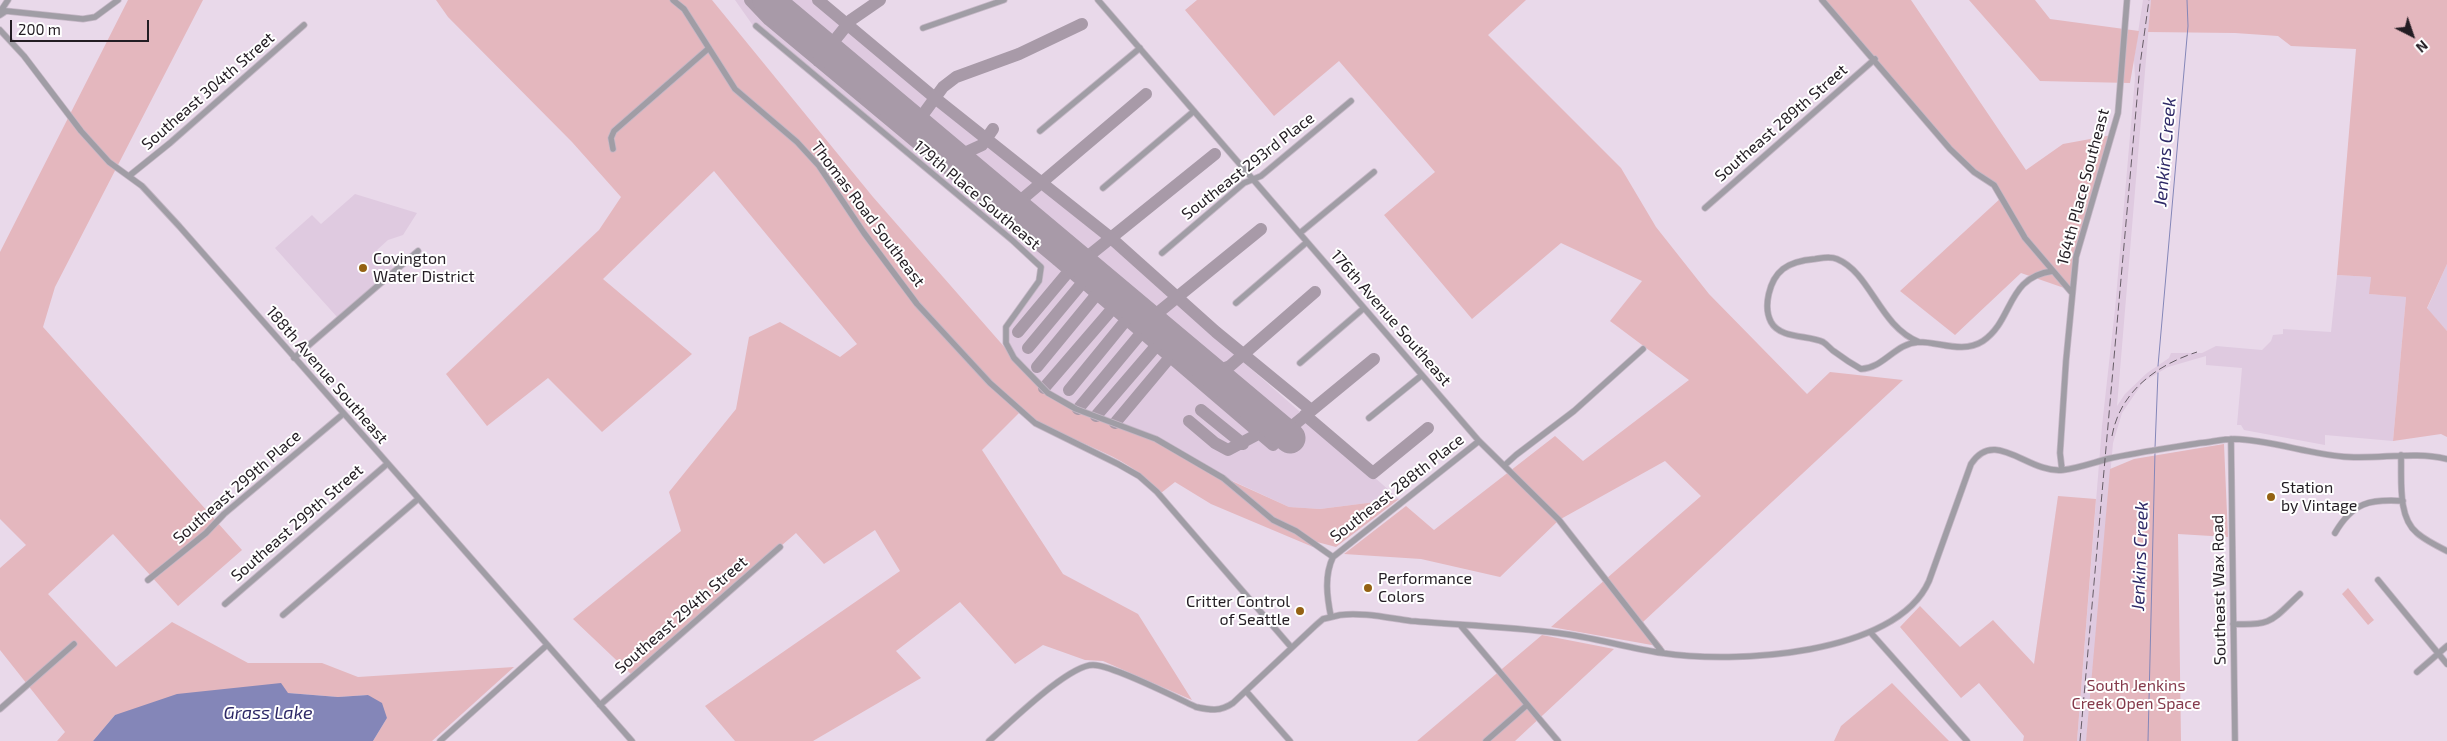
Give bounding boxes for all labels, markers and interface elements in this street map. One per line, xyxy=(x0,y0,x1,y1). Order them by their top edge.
scale bar xyxy=(12,10,151,42)
north arrow xyxy=(2387,10,2437,60)
text: 200 m xyxy=(18,20,61,38)
street label: Southeast 304th Street xyxy=(138,28,278,154)
text: N xyxy=(2413,37,2432,56)
street label: Southeast 289th Street xyxy=(1711,60,1851,186)
water label: Jenkins Creek xyxy=(2149,97,2181,207)
street label: 164th Place Southeast xyxy=(2053,107,2113,267)
street label: Southeast 293rd Place xyxy=(1178,108,1318,224)
street label: 179th Place Southeast xyxy=(910,136,1044,254)
street label: Thomas Road Southeast xyxy=(807,138,929,290)
street label: 176th Avenue Southeast xyxy=(1327,246,1455,390)
place label: Covington Water District xyxy=(373,249,475,287)
marker: Covington Water District xyxy=(357,262,369,274)
street label: 188th Avenue Southeast xyxy=(262,302,392,448)
street label: Southeast 299th Place xyxy=(169,426,305,548)
street label: Southeast 288th Place xyxy=(1326,430,1468,546)
street label: Southeast 299th Street xyxy=(227,460,367,586)
place label: Station by Vintage xyxy=(2281,478,2357,516)
marker: Station by Vintage xyxy=(2265,491,2277,503)
water label: Jenkins Creek xyxy=(2127,501,2153,611)
street label: Southeast Wax Road xyxy=(2208,515,2230,665)
street label: Southeast 294th Street xyxy=(611,552,751,678)
place label: Performance Colors xyxy=(1378,569,1472,607)
marker: Performance Colors xyxy=(1362,582,1374,594)
place label: Critter Control of Seattle xyxy=(1186,592,1290,630)
marker: Critter Control of Seattle xyxy=(1294,605,1306,617)
park label: South Jenkins Creek Open Space xyxy=(2072,676,2200,714)
water label: Grass Lake xyxy=(223,702,313,724)

